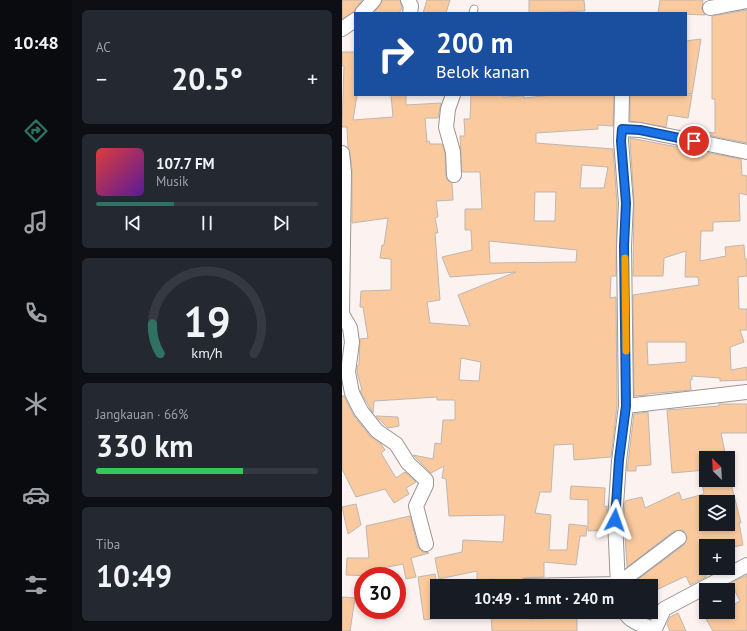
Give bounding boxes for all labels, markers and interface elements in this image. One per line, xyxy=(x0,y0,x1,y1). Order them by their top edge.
text: 200 m xyxy=(436,24,513,61)
icon: right xyxy=(370,28,422,80)
text: 10:48 xyxy=(13,31,59,54)
text: AC xyxy=(96,39,111,56)
text: 20.5° xyxy=(171,59,243,98)
text: Belok kanan xyxy=(436,60,530,83)
text: − xyxy=(96,65,107,93)
text: + xyxy=(307,65,318,93)
icon: directions xyxy=(22,117,50,145)
pin xyxy=(677,124,711,158)
icon: arrive xyxy=(683,130,705,152)
text: 107.7 FM xyxy=(156,154,215,173)
text: Musik xyxy=(156,173,188,190)
icon: music xyxy=(22,208,50,236)
icon: previous xyxy=(122,212,144,234)
icon: pause xyxy=(196,212,218,234)
icon: next xyxy=(270,212,292,234)
text: 19 xyxy=(183,294,231,347)
icon: phone xyxy=(22,299,50,327)
text: km/h xyxy=(191,342,223,361)
icon: climate xyxy=(22,390,50,418)
text: Jangkauan · 66% xyxy=(96,406,188,423)
text: 330 km xyxy=(96,426,194,465)
north arrow xyxy=(699,451,735,487)
map controls xyxy=(699,451,735,619)
icon: car xyxy=(22,481,50,509)
button: layers xyxy=(699,495,735,531)
position arrow xyxy=(594,499,636,541)
text: Tiba xyxy=(96,536,120,553)
button: + xyxy=(699,539,735,575)
text: 10:49 xyxy=(96,556,172,595)
speed limit sign: 30 xyxy=(354,567,406,619)
icon: filters xyxy=(22,571,50,599)
button: − xyxy=(699,583,735,619)
text: 10:49 · 1 mnt · 240 m xyxy=(474,589,614,608)

